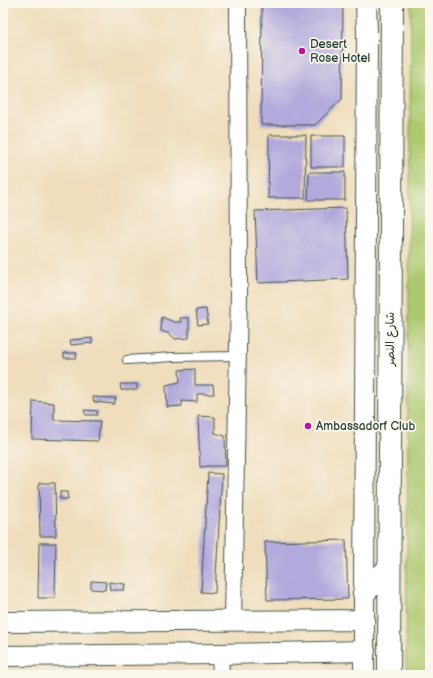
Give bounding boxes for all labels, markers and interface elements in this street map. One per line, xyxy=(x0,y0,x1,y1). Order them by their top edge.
place label: Desert Rose Hotel xyxy=(310,37,370,66)
marker: Desert Rose Hotel xyxy=(297,46,307,56)
street label: شارع النصر xyxy=(383,312,399,367)
place label: Ambassadorf Club xyxy=(316,419,415,434)
marker: Ambassadorf Club xyxy=(303,421,313,431)

